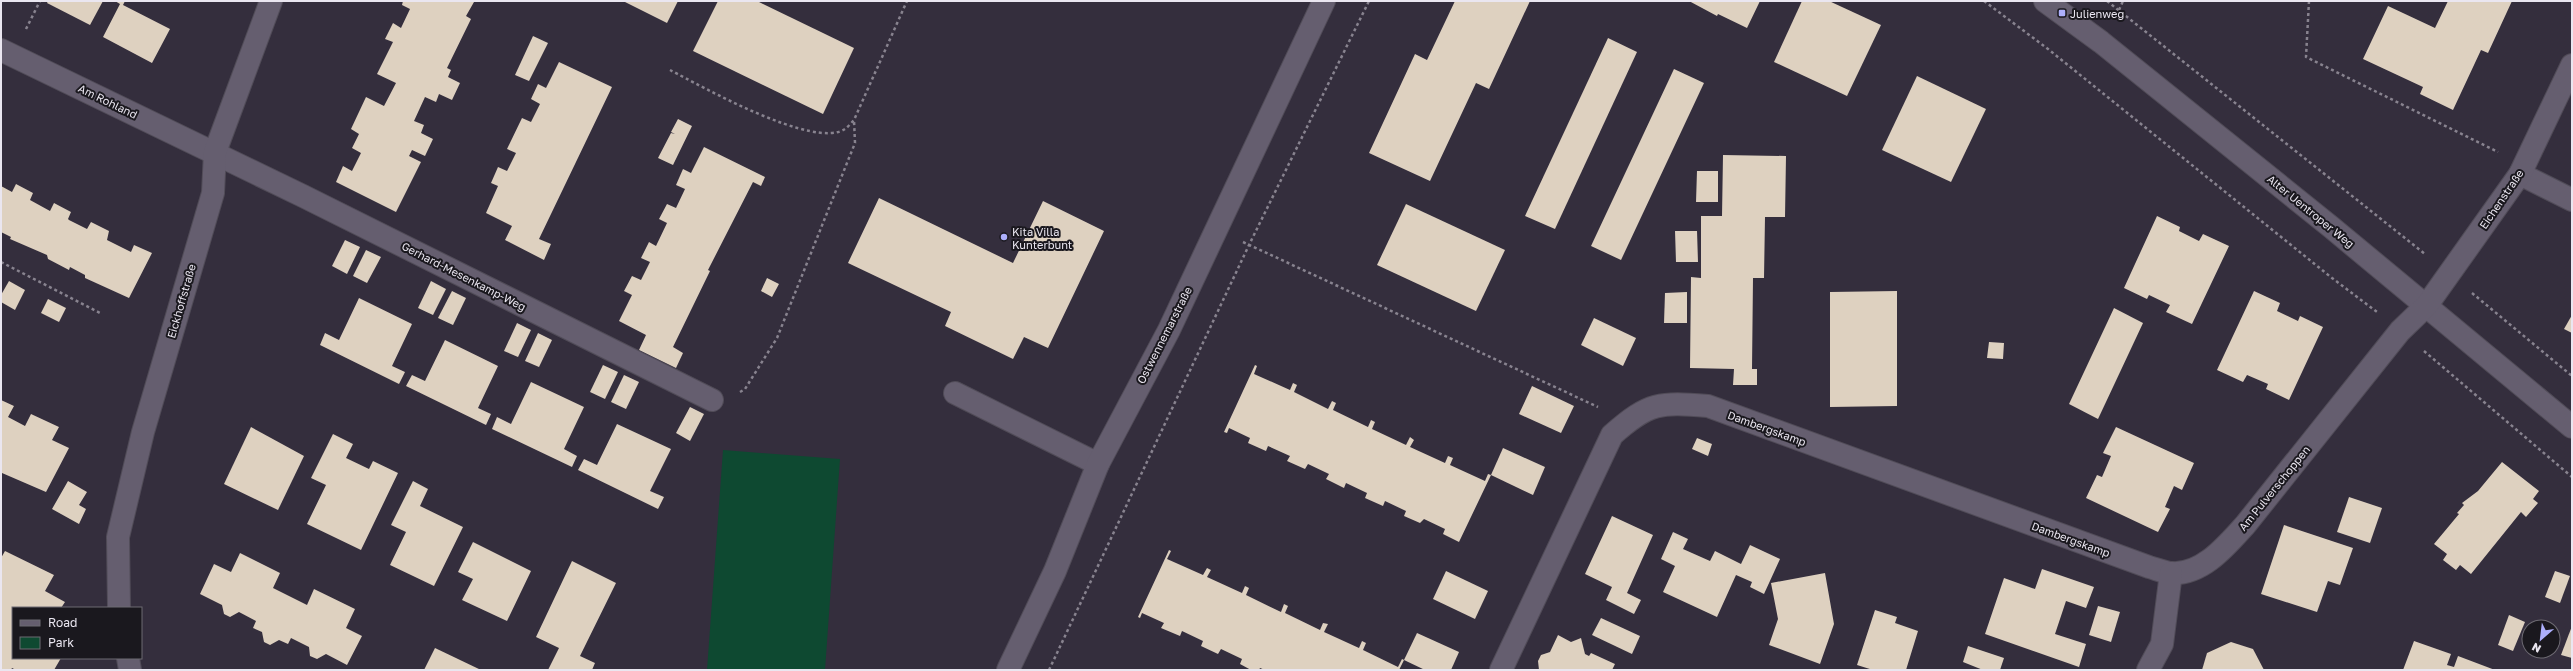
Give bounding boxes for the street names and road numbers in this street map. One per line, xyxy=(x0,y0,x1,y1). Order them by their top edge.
street label: Am Rohland xyxy=(76,81,140,121)
street label: Eichenstraße xyxy=(2476,167,2526,231)
street label: Alter Uentroper Weg xyxy=(2265,172,2357,250)
street label: Gerhard-Mesenkamp-Weg xyxy=(400,239,528,313)
street label: Eickhoffstraße xyxy=(164,262,198,340)
street label: Ostwennemarstraße xyxy=(1134,284,1194,386)
street label: Dambergskamp xyxy=(1726,408,1808,448)
street label: Am Pulverschoppen xyxy=(2236,443,2312,533)
street label: Dambergskamp xyxy=(2030,519,2112,559)

